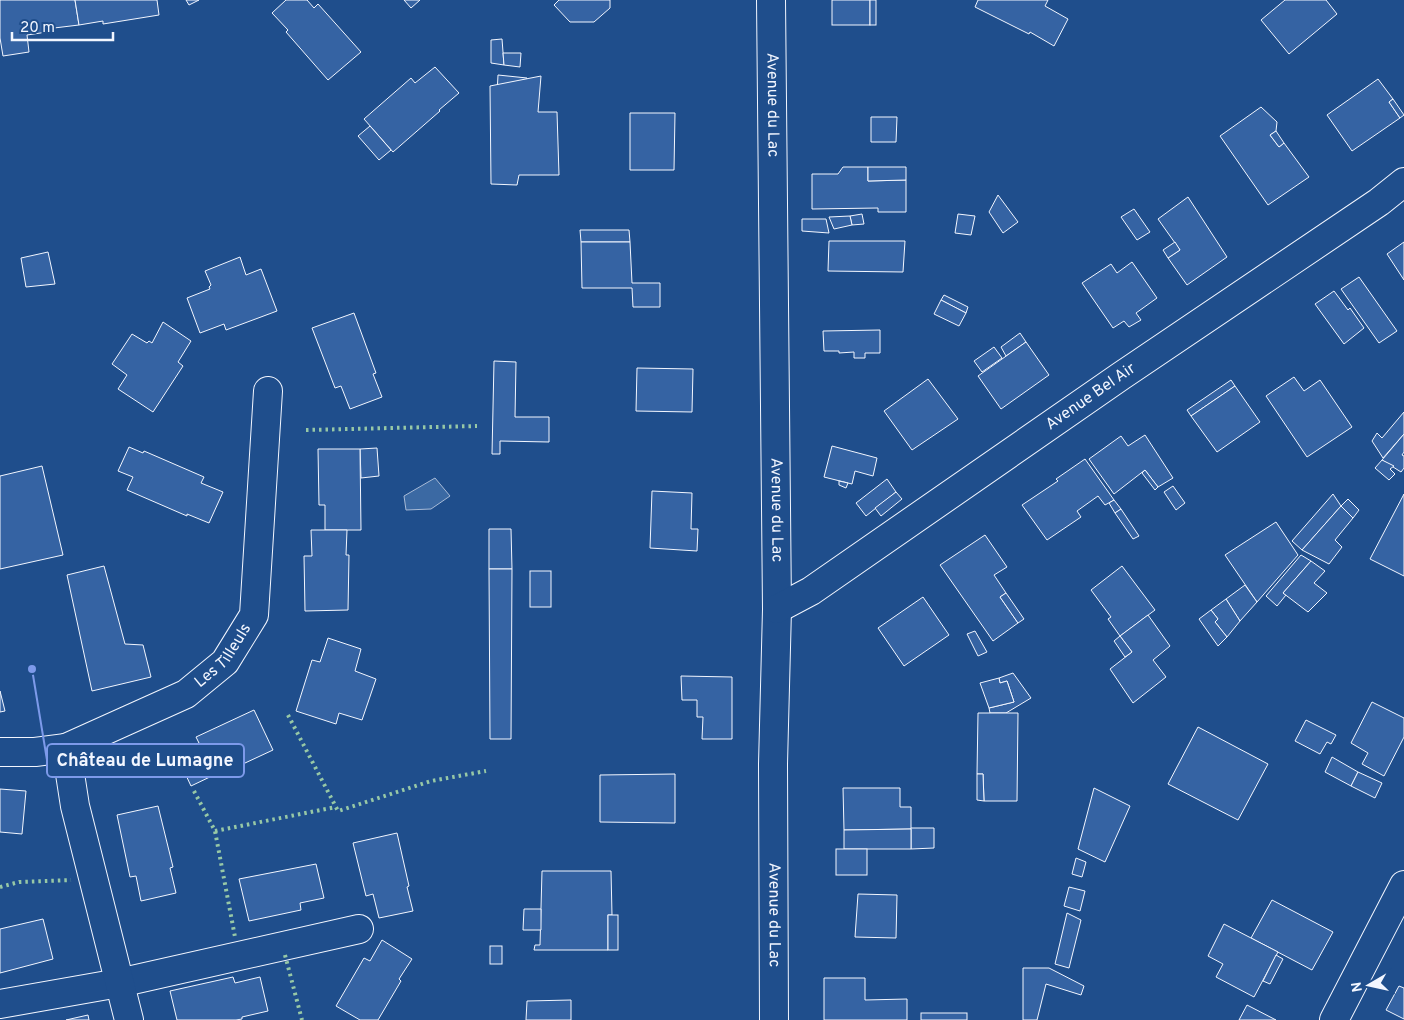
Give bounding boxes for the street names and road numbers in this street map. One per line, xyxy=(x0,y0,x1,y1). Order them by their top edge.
street label: Avenue du Lac xyxy=(762,53,783,157)
street label: Avenue Bel Air xyxy=(1042,359,1140,435)
street label: Avenue du Lac xyxy=(766,458,787,562)
street label: Les Tilleuls xyxy=(191,620,256,693)
street label: Avenue du Lac xyxy=(763,863,784,967)

